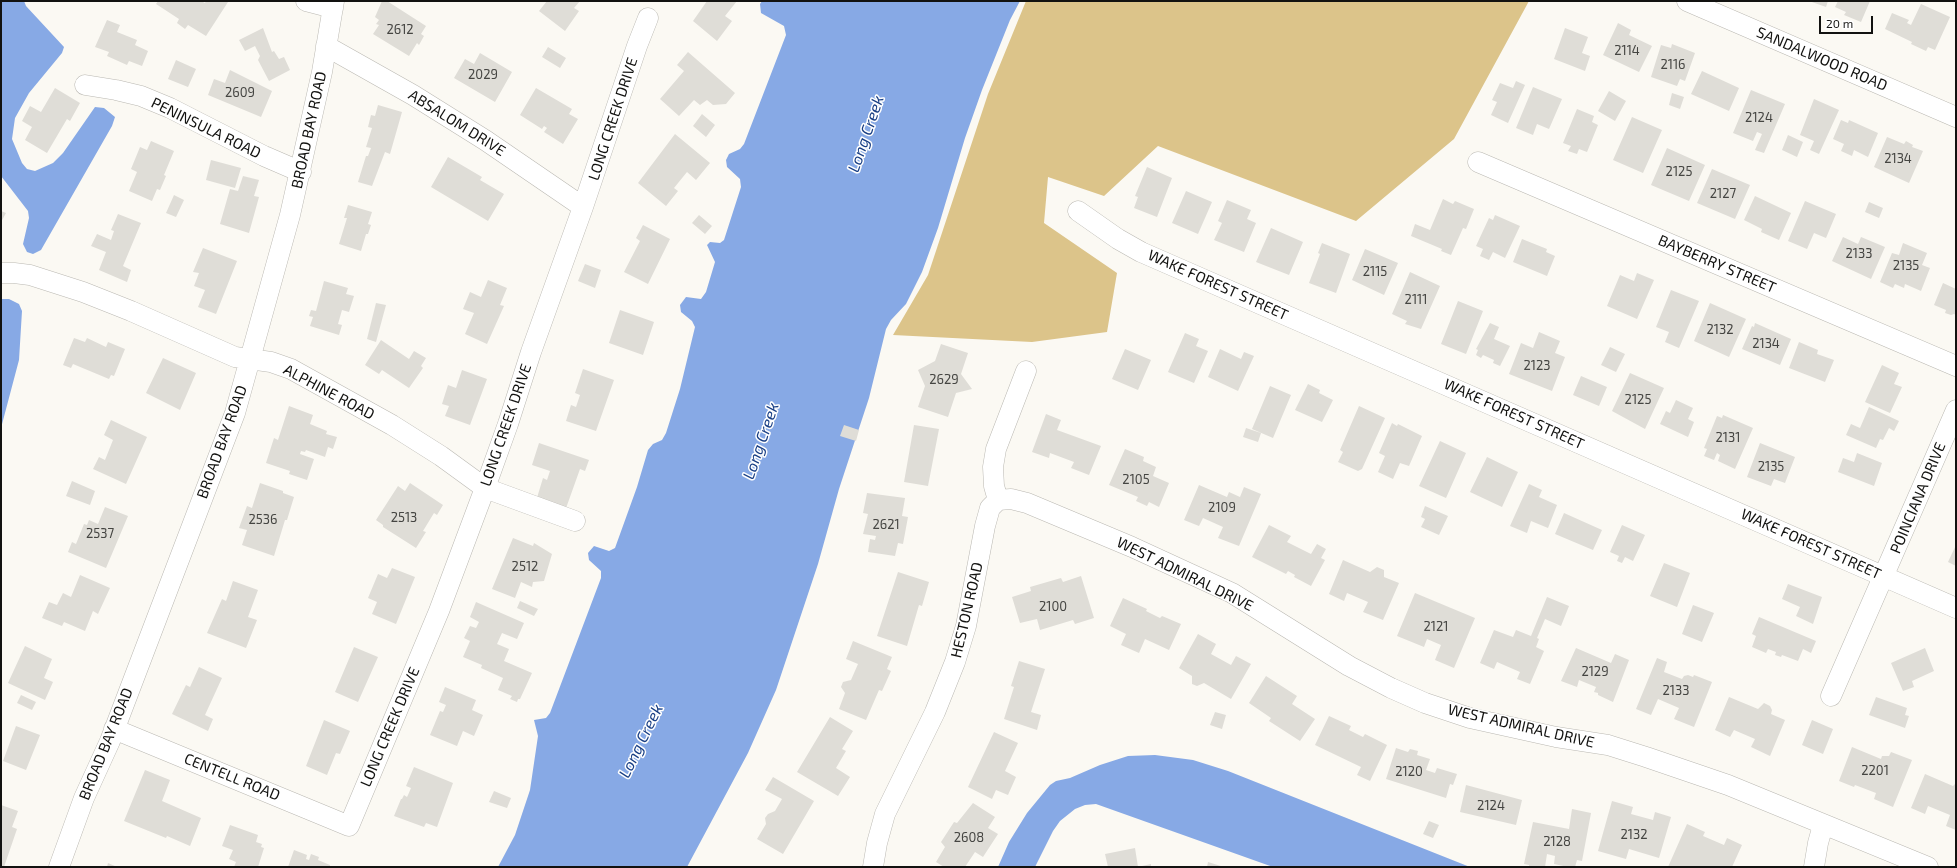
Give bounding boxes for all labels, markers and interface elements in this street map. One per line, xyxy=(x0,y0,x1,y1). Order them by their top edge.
scale bar xyxy=(1821,8,1875,34)
text: 20 m xyxy=(1826,16,1853,30)
house number: 2612 xyxy=(386,22,414,38)
street label: SANDALWOOD ROAD xyxy=(1754,23,1890,95)
house number: 2114 xyxy=(1614,43,1640,59)
street label: LONG CREEK DRIVE xyxy=(585,55,641,183)
house number: 2116 xyxy=(1660,57,1686,73)
house number: 2029 xyxy=(468,67,498,83)
street label: BROAD BAY ROAD xyxy=(288,70,330,190)
house number: 2609 xyxy=(225,85,255,101)
street label: ABSALOM DRIVE xyxy=(405,86,509,160)
water label: Long Creek xyxy=(844,93,888,175)
street label: PENINSULA ROAD xyxy=(148,94,264,162)
house number: 2124 xyxy=(1745,110,1773,126)
house number: 2134 xyxy=(1884,151,1912,167)
house number: 2125 xyxy=(1666,164,1692,180)
house number: 2127 xyxy=(1710,186,1736,202)
street label: BAYBERRY STREET xyxy=(1655,231,1779,297)
street label: WAKE FOREST STREET xyxy=(1145,246,1291,324)
house number: 2133 xyxy=(1846,246,1872,262)
house number: 2135 xyxy=(1893,258,1919,274)
house number: 2115 xyxy=(1363,264,1387,280)
house number: 2111 xyxy=(1405,292,1427,308)
house number: 2132 xyxy=(1706,322,1734,338)
house number: 2134 xyxy=(1752,336,1780,352)
house number: 2123 xyxy=(1523,358,1551,374)
street label: ALPHINE ROAD xyxy=(280,360,378,424)
street label: LONG CREEK DRIVE xyxy=(477,361,535,489)
house number: 2629 xyxy=(929,372,959,388)
street label: WAKE FOREST STREET xyxy=(1441,375,1587,453)
street label: BROAD BAY ROAD xyxy=(193,383,251,501)
house number: 2125 xyxy=(1625,392,1651,408)
water label: Long Creek xyxy=(739,400,783,482)
house number: 2131 xyxy=(1716,430,1740,446)
street label: POINCIANA DRIVE xyxy=(1886,440,1950,556)
house number: 2135 xyxy=(1758,459,1784,475)
house number: 2105 xyxy=(1122,472,1150,488)
house number: 2109 xyxy=(1208,500,1236,516)
street label: WAKE FOREST STREET xyxy=(1738,505,1884,583)
house number: 2513 xyxy=(391,510,417,526)
house number: 2536 xyxy=(249,512,277,528)
house number: 2621 xyxy=(872,517,900,533)
house number: 2537 xyxy=(86,526,114,542)
street label: WEST ADMIRAL DRIVE xyxy=(1114,533,1256,615)
house number: 2512 xyxy=(512,559,538,575)
street label: HESTON ROAD xyxy=(947,560,987,660)
house number: 2100 xyxy=(1039,599,1067,615)
house number: 2121 xyxy=(1424,619,1448,635)
street label: LONG CREEK DRIVE xyxy=(357,664,423,790)
house number: 2129 xyxy=(1581,664,1609,680)
house number: 2133 xyxy=(1663,683,1689,699)
street label: BROAD BAY ROAD xyxy=(75,685,137,803)
street label: WEST ADMIRAL DRIVE xyxy=(1446,700,1596,752)
water label: Long Creek xyxy=(615,701,667,781)
street label: CENTELL ROAD xyxy=(181,750,283,804)
house number: 2201 xyxy=(1861,763,1889,779)
house number: 2120 xyxy=(1395,764,1423,780)
house number: 2124 xyxy=(1477,798,1505,814)
house number: 2132 xyxy=(1620,827,1648,843)
house number: 2608 xyxy=(954,830,984,846)
house number: 2128 xyxy=(1543,834,1571,850)

